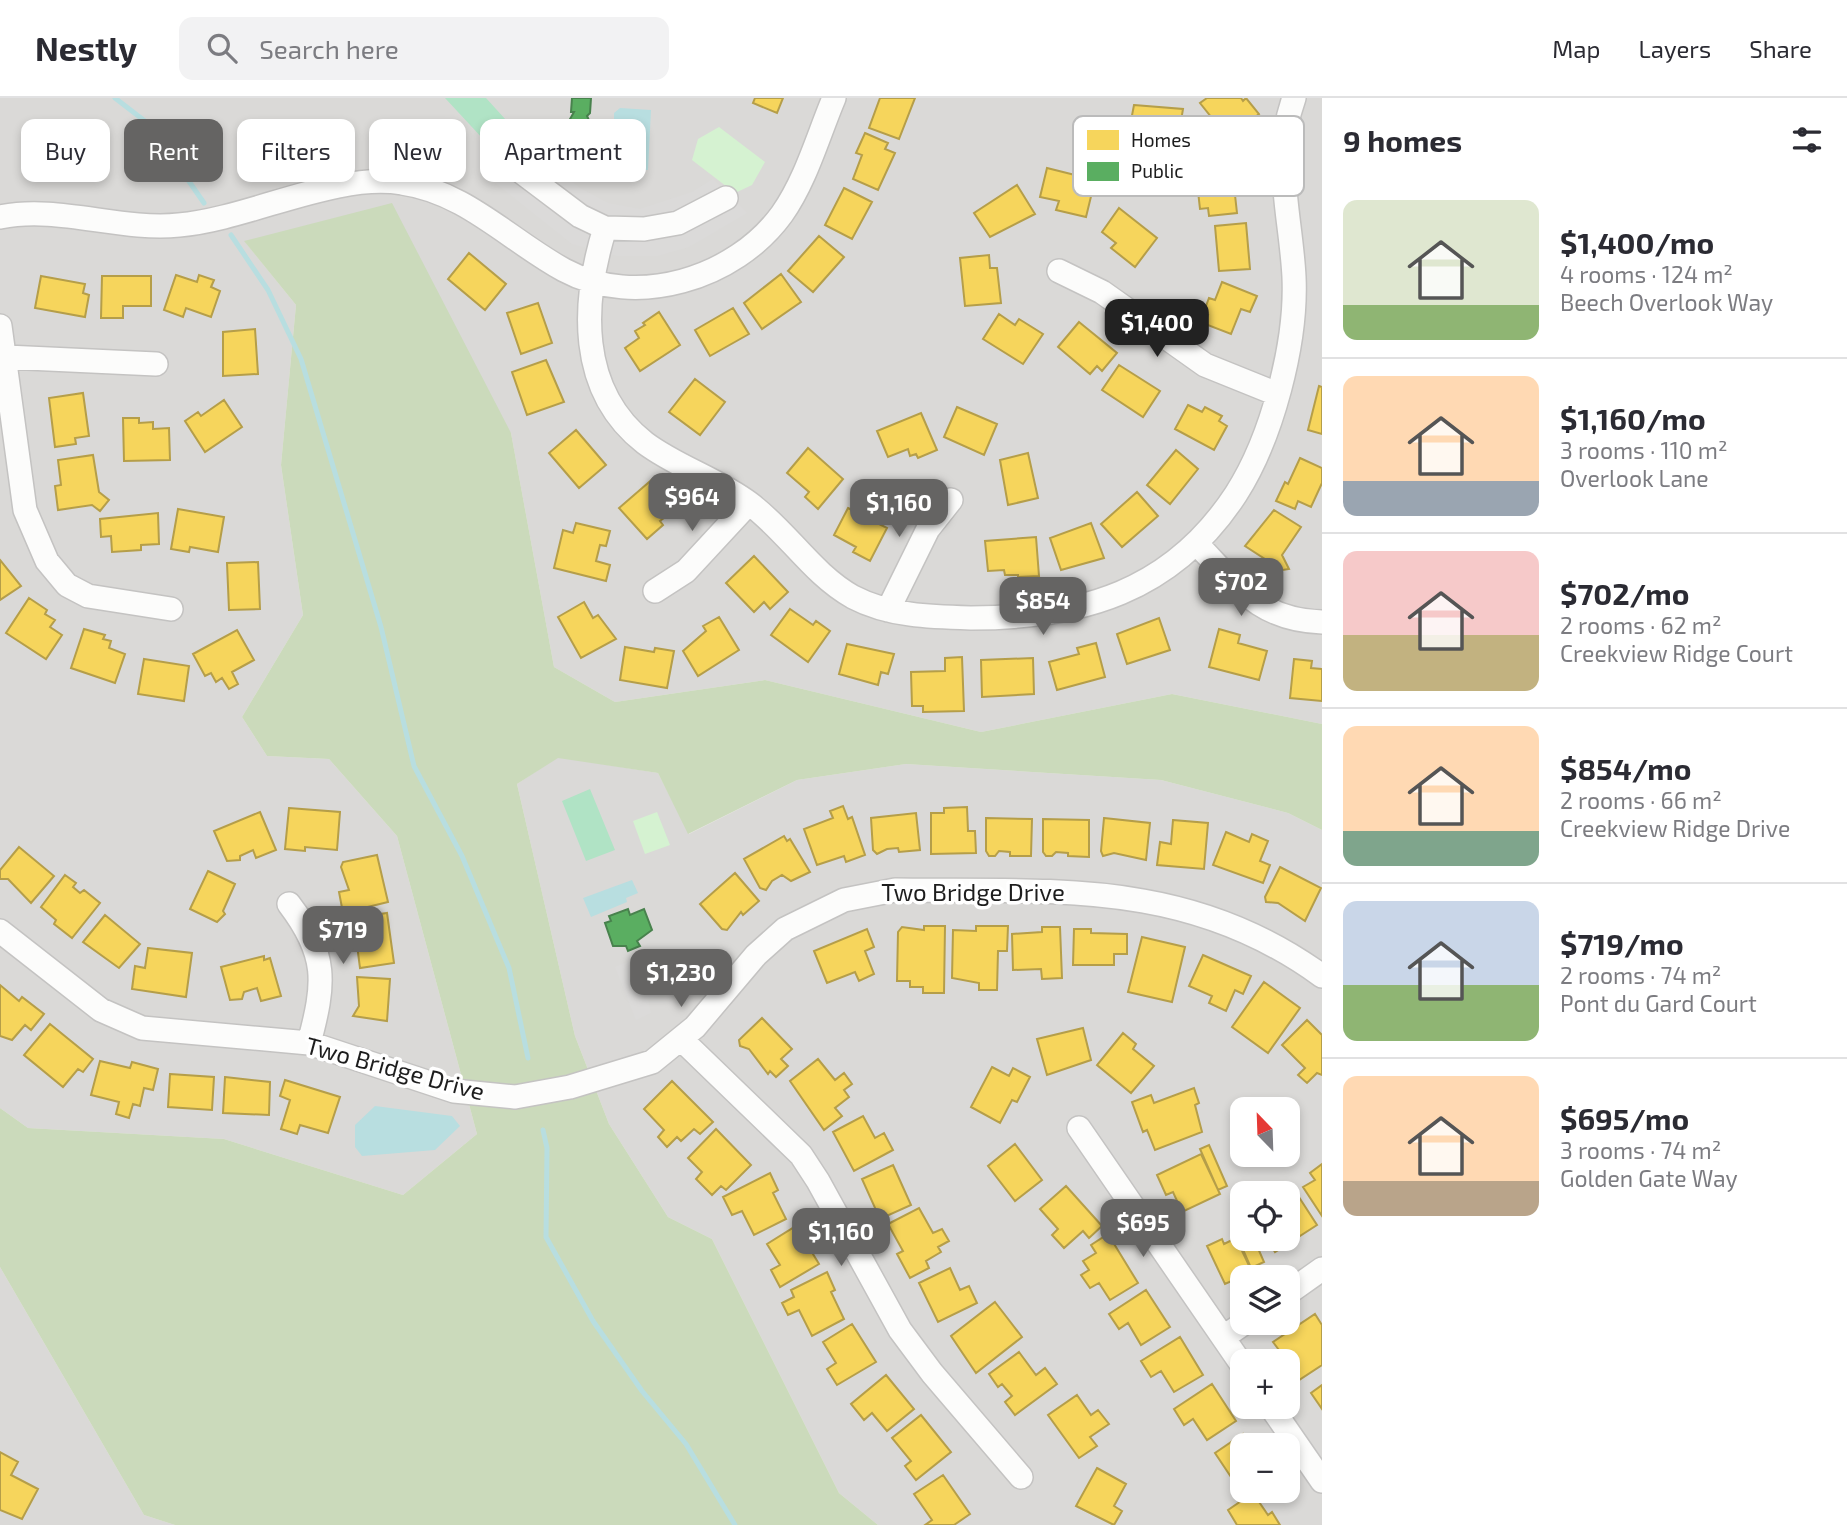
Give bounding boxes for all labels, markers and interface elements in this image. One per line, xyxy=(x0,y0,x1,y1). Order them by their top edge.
search box xyxy=(179,17,669,80)
text: Nestly xyxy=(35,28,137,68)
icon: search xyxy=(203,29,241,67)
text: Search here xyxy=(259,33,399,64)
text: Map xyxy=(1552,34,1600,63)
text: Layers xyxy=(1638,34,1711,63)
text: Share xyxy=(1749,34,1812,63)
legend xyxy=(1073,116,1304,196)
chip: Buy xyxy=(21,119,110,182)
chip: Rent xyxy=(124,119,223,182)
chip: Filters xyxy=(237,119,355,182)
chip: New xyxy=(369,119,466,182)
chip: Apartment xyxy=(480,119,646,182)
icon: filters xyxy=(1788,121,1826,159)
text: 9 homes xyxy=(1343,122,1462,158)
text: Homes xyxy=(1131,128,1191,151)
text: Public xyxy=(1131,159,1184,182)
text: $1,400/mo xyxy=(1560,224,1714,260)
icon: home xyxy=(1399,228,1483,312)
text: 4 rooms · 124 m² xyxy=(1560,260,1733,288)
text: Beech Overlook Way xyxy=(1560,288,1773,316)
pin: $1,400 xyxy=(1100,300,1214,359)
text: $1,400 xyxy=(1121,308,1193,336)
text: $1,160/mo xyxy=(1560,400,1706,436)
icon: home xyxy=(1399,404,1483,488)
text: 3 rooms · 110 m² xyxy=(1560,436,1727,464)
text: Overlook Lane xyxy=(1560,464,1709,492)
pin: $964 xyxy=(651,474,733,533)
pin: $1,160 xyxy=(842,480,956,539)
text: $964 xyxy=(664,482,720,510)
text: $1,160 xyxy=(866,488,932,516)
pin: $702 xyxy=(1200,559,1282,618)
text: $702 xyxy=(1214,567,1268,595)
text: $702/mo xyxy=(1560,575,1689,611)
pin: $854 xyxy=(1002,578,1084,637)
icon: home xyxy=(1399,579,1483,663)
text: $854 xyxy=(1015,586,1071,614)
text: 2 rooms · 62 m² xyxy=(1560,611,1722,639)
text: Creekview Ridge Court xyxy=(1560,639,1793,667)
text: $854/mo xyxy=(1560,750,1692,786)
icon: home xyxy=(1399,754,1483,838)
text: 2 rooms · 66 m² xyxy=(1560,786,1722,814)
text: Creekview Ridge Drive xyxy=(1560,814,1790,842)
street label: Two Bridge Drive xyxy=(881,877,1065,906)
pin: $719 xyxy=(302,906,384,966)
text: $719 xyxy=(319,915,368,943)
text: $719/mo xyxy=(1560,925,1684,961)
icon: home xyxy=(1399,929,1483,1013)
pin: $1,230 xyxy=(624,950,738,1009)
text: $1,230 xyxy=(646,958,716,986)
text: 2 rooms · 74 m² xyxy=(1560,961,1721,989)
text: Pont du Gard Court xyxy=(1560,989,1757,1017)
street label: Two Bridge Drive xyxy=(303,1030,488,1105)
north arrow xyxy=(1230,1097,1300,1167)
map controls xyxy=(1230,1097,1300,1503)
text: $695/mo xyxy=(1560,1100,1689,1136)
icon: home xyxy=(1399,1104,1483,1188)
text: 3 rooms · 74 m² xyxy=(1560,1136,1721,1164)
text: Golden Gate Way xyxy=(1560,1164,1738,1192)
button: locate xyxy=(1230,1181,1300,1251)
pin: $695 xyxy=(1102,1200,1184,1259)
pin: $1,160 xyxy=(784,1208,898,1268)
text: $695 xyxy=(1116,1208,1170,1236)
text: $1,160 xyxy=(808,1217,874,1245)
button: layers xyxy=(1230,1265,1300,1335)
button: + xyxy=(1230,1349,1300,1419)
button: − xyxy=(1230,1433,1300,1503)

